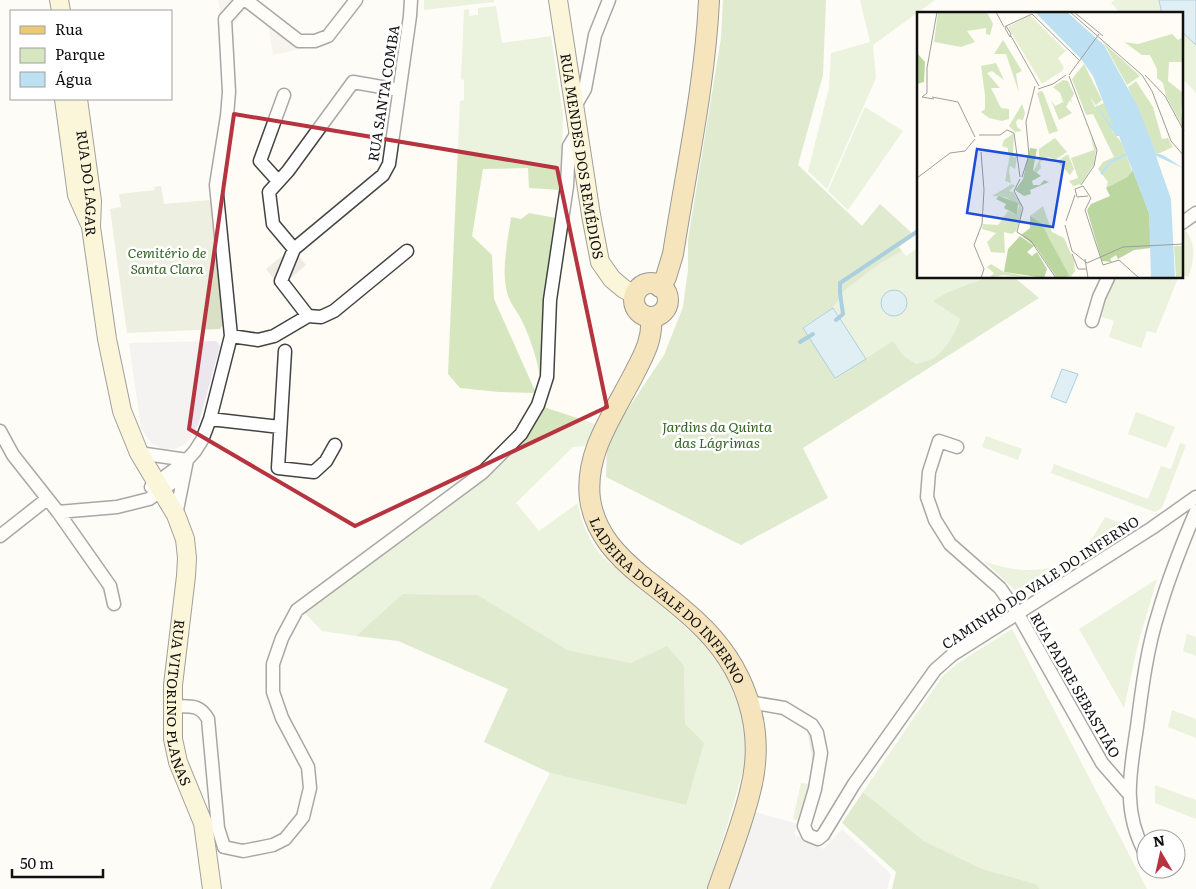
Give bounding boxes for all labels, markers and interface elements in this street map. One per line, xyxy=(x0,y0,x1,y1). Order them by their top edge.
legend xyxy=(10,10,172,100)
inset map xyxy=(917,12,1184,279)
text: Rua xyxy=(55,17,84,40)
street label: RUA SANTA COMBA xyxy=(362,23,404,163)
text: Parque xyxy=(55,42,105,65)
street label: RUA MENDES DOS REMÉDIOS xyxy=(556,52,609,261)
text: Água xyxy=(55,67,93,90)
street label: RUA DO LAGAR xyxy=(72,129,103,238)
park label: Cemitério de Santa Clara xyxy=(127,242,207,278)
park label: Jardins da Quinta das Lágrimas xyxy=(662,416,772,452)
street label: CAMINHO DO VALE DO INFERNO xyxy=(937,511,1143,653)
street label: LADEIRA DO VALE DO INFERNO xyxy=(585,514,750,687)
street label: RUA PADRE SEBASTIÃO xyxy=(1026,609,1126,761)
street label: RUA VITORINO PLANAS xyxy=(163,619,197,789)
north arrow xyxy=(1136,829,1186,879)
text: N xyxy=(1151,829,1166,851)
scale bar xyxy=(12,846,104,878)
text: 50 m xyxy=(20,851,54,874)

